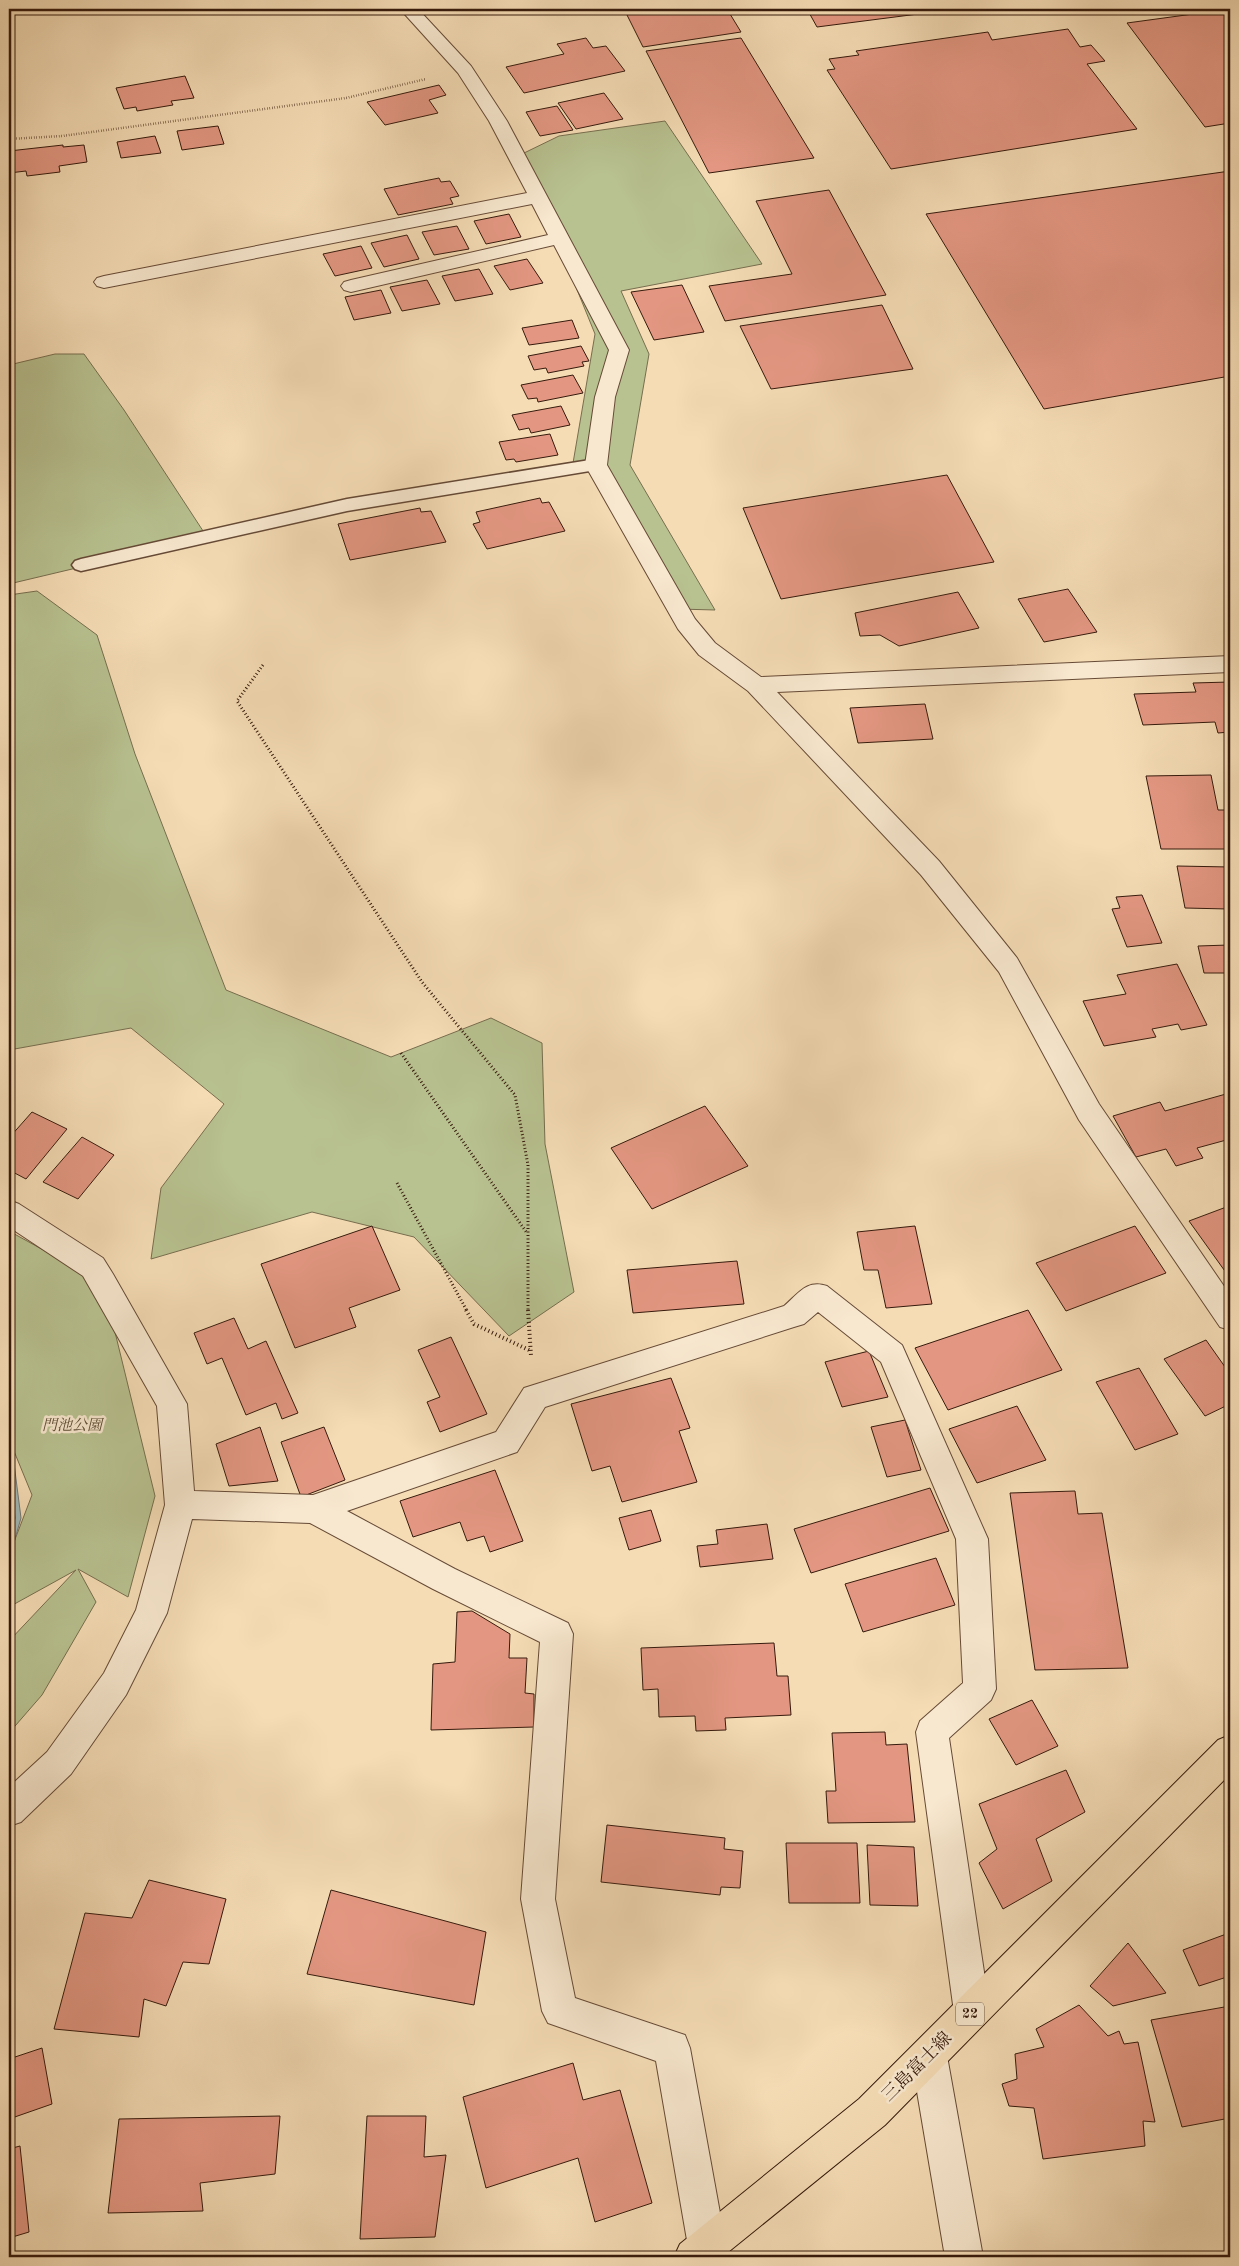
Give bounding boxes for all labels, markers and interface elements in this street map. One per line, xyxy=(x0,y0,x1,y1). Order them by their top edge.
park label: 門池公園 xyxy=(42,1417,105,1434)
road number: 22 xyxy=(956,2002,984,2026)
street label: 三島富士線 xyxy=(877,2027,955,2105)

